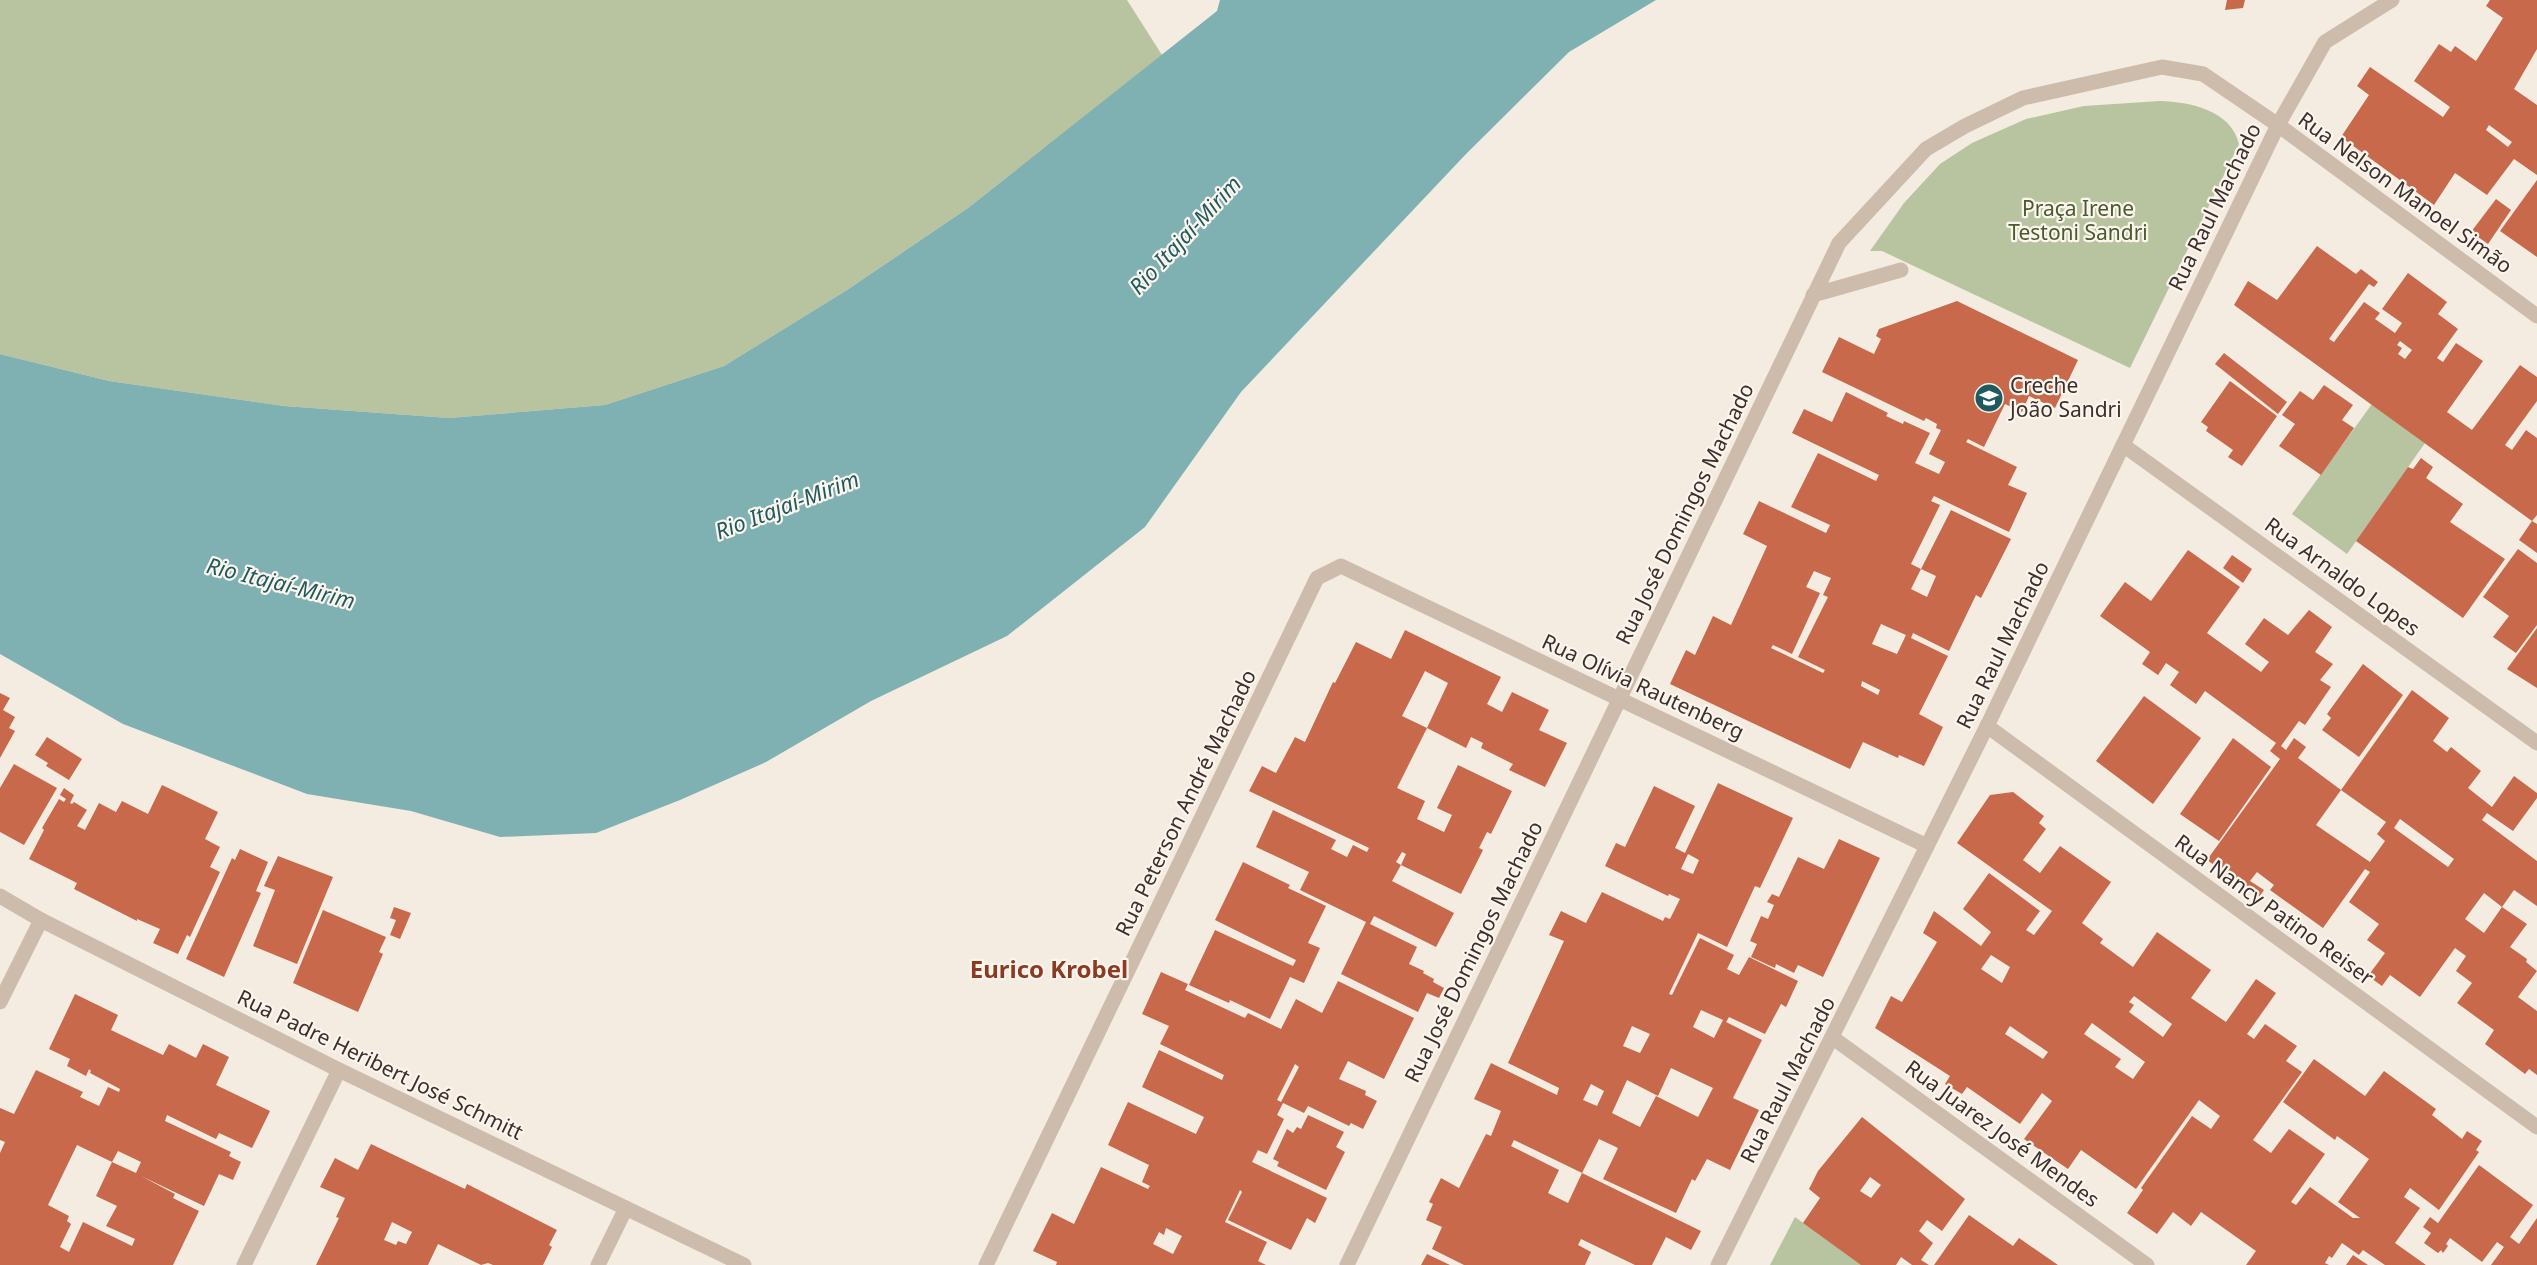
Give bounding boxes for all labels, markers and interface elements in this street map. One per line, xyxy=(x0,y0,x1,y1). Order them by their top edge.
street label: Rua Nelson Manoel Simão xyxy=(2293,105,2518,279)
street label: Rua Raul Machado xyxy=(2161,118,2267,295)
water label: Rio Itajaí-Mirim xyxy=(1121,169,1247,300)
park label: Praça Irene Testoni Sandri xyxy=(2008,194,2148,246)
place label: Creche João Sandri xyxy=(2008,371,2122,423)
street label: Rua José Domingos Machado xyxy=(1608,378,1760,649)
school or university icon: Creche João Sandri xyxy=(1973,382,2005,414)
water label: Rio Itajaí-Mirim xyxy=(710,463,863,545)
street label: Rua Arnaldo Lopes xyxy=(2259,510,2426,642)
water label: Rio Itajaí-Mirim xyxy=(204,549,359,615)
street label: Rua Raul Machado xyxy=(1949,556,2055,733)
street label: Rua Olívia Rautenberg xyxy=(1538,627,1749,745)
street label: Rua Peterson André Machado xyxy=(1108,665,1262,941)
street label: Rua José Domingos Machado xyxy=(1397,816,1549,1087)
street label: Rua Nancy Patino Reiser xyxy=(2169,827,2380,991)
district label: Eurico Krobel xyxy=(970,952,1128,985)
street label: Rua Padre Heribert José Schmitt xyxy=(233,983,528,1146)
street label: Rua Raul Machado xyxy=(1733,992,1841,1168)
street label: Rua Juarez José Mendes xyxy=(1900,1053,2105,1213)

